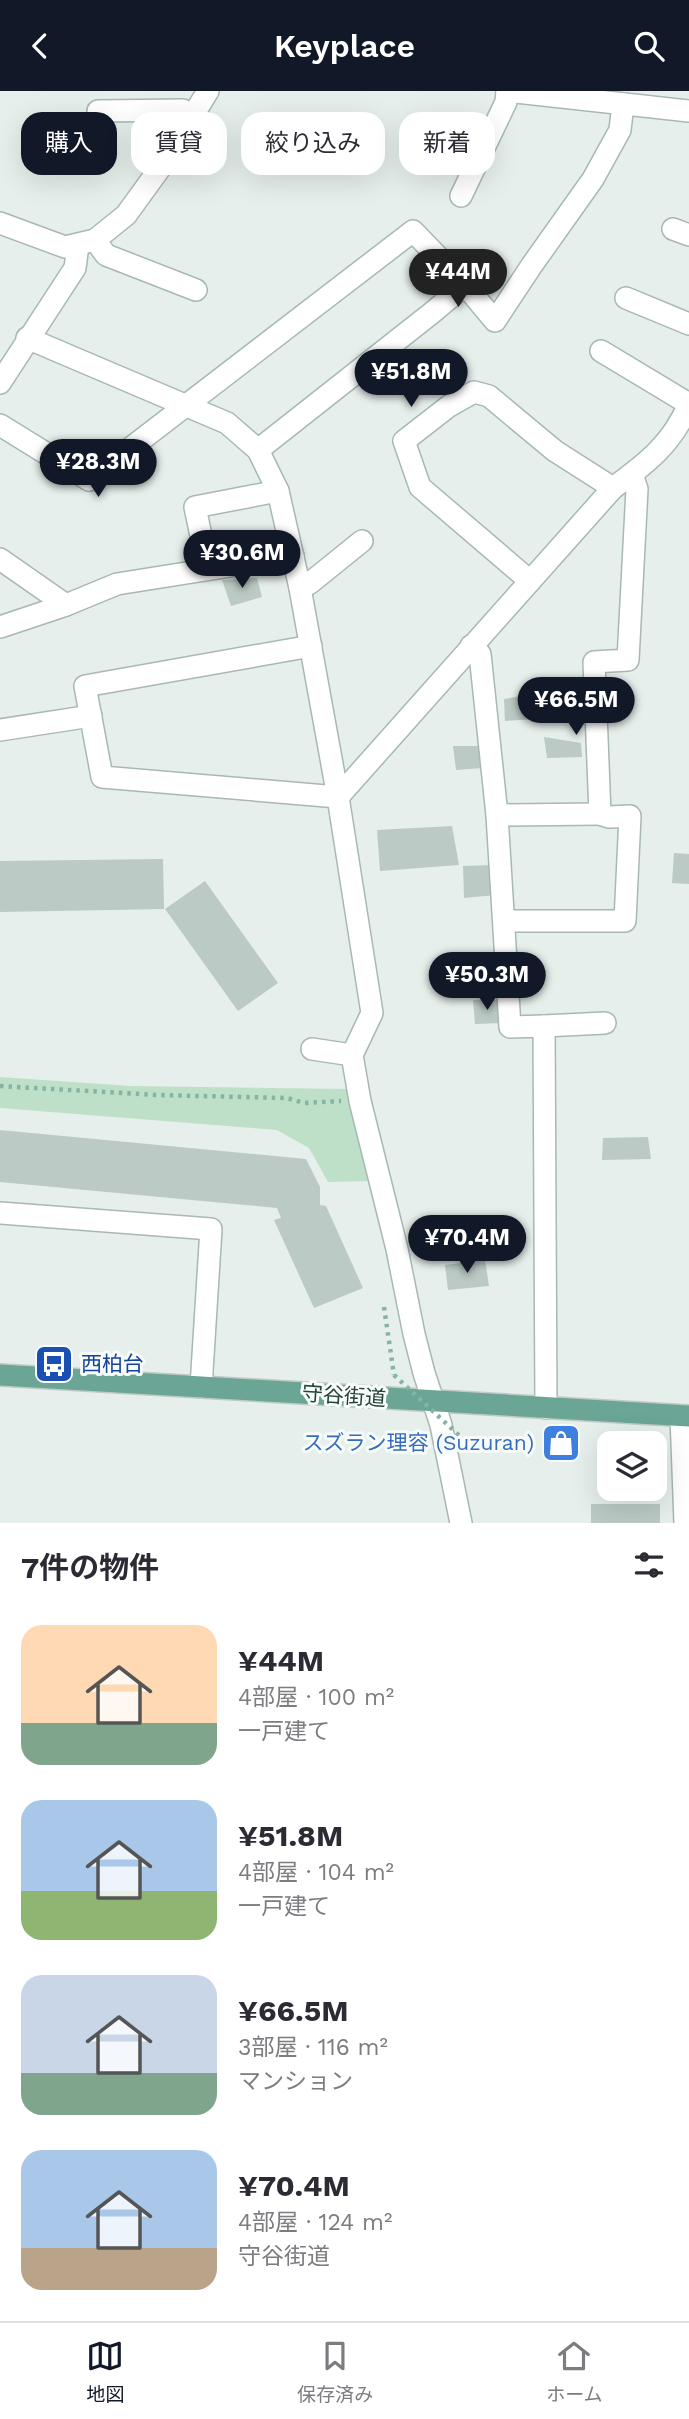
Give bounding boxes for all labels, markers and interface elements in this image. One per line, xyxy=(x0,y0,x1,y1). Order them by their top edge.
icon: back xyxy=(21,27,59,65)
text: Keyplace xyxy=(274,27,415,65)
icon: search xyxy=(630,27,668,65)
chip: 購入 xyxy=(21,112,117,175)
chip: 賃貸 xyxy=(131,112,227,175)
chip: 絞り込み xyxy=(241,112,385,175)
chip: 新着 xyxy=(399,112,495,175)
pin: ¥44M xyxy=(417,249,499,309)
text: ¥44M xyxy=(425,258,491,285)
pin: ¥51.8M xyxy=(354,349,468,409)
text: ¥51.8M xyxy=(371,358,451,385)
pin: ¥28.3M xyxy=(41,439,155,499)
text: ¥28.3M xyxy=(56,448,140,475)
pin: ¥30.6M xyxy=(185,531,299,590)
text: ¥30.6M xyxy=(199,539,285,566)
pin: ¥66.5M xyxy=(519,677,633,737)
text: ¥66.5M xyxy=(534,686,618,713)
pin: ¥50.3M xyxy=(430,953,544,1012)
text: ¥50.3M xyxy=(445,961,529,988)
pin: ¥70.4M xyxy=(410,1215,524,1275)
text: ¥70.4M xyxy=(424,1224,510,1251)
bus stop icon: 西柏台 xyxy=(33,1343,75,1385)
place label: 西柏台 xyxy=(81,1351,144,1376)
street label: 守谷街道 xyxy=(301,1380,387,1411)
shop icon: スズラン理容 (Suzuran) xyxy=(540,1422,582,1464)
place label: スズラン理容 (Suzuran) xyxy=(302,1430,534,1455)
map controls xyxy=(597,1431,667,1501)
button: layers xyxy=(597,1431,667,1501)
icon: filters xyxy=(630,1546,668,1584)
text: 7件の物件 xyxy=(21,1550,159,1585)
text: ¥44M xyxy=(238,1643,324,1678)
icon: home xyxy=(77,1653,161,1737)
text: 4部屋 · 100 m² xyxy=(238,1684,394,1711)
text: 一戸建て xyxy=(238,1718,330,1745)
text: ¥51.8M xyxy=(238,1818,343,1853)
icon: home xyxy=(77,1828,161,1912)
text: 4部屋 · 104 m² xyxy=(238,1859,394,1886)
text: 一戸建て xyxy=(238,1893,330,1920)
text: ¥66.5M xyxy=(238,1993,348,2028)
icon: home xyxy=(77,2003,161,2087)
text: 3部屋 · 116 m² xyxy=(238,2034,388,2061)
text: マンション xyxy=(238,2068,353,2095)
text: ¥70.4M xyxy=(238,2168,350,2203)
icon: home xyxy=(77,2178,161,2262)
text: 4部屋 · 124 m² xyxy=(238,2209,392,2236)
text: 守谷街道 xyxy=(238,2243,330,2270)
tab: 地図 xyxy=(86,2337,124,2406)
tab: 保存済み xyxy=(297,2337,373,2406)
tab: ホーム xyxy=(546,2337,603,2406)

